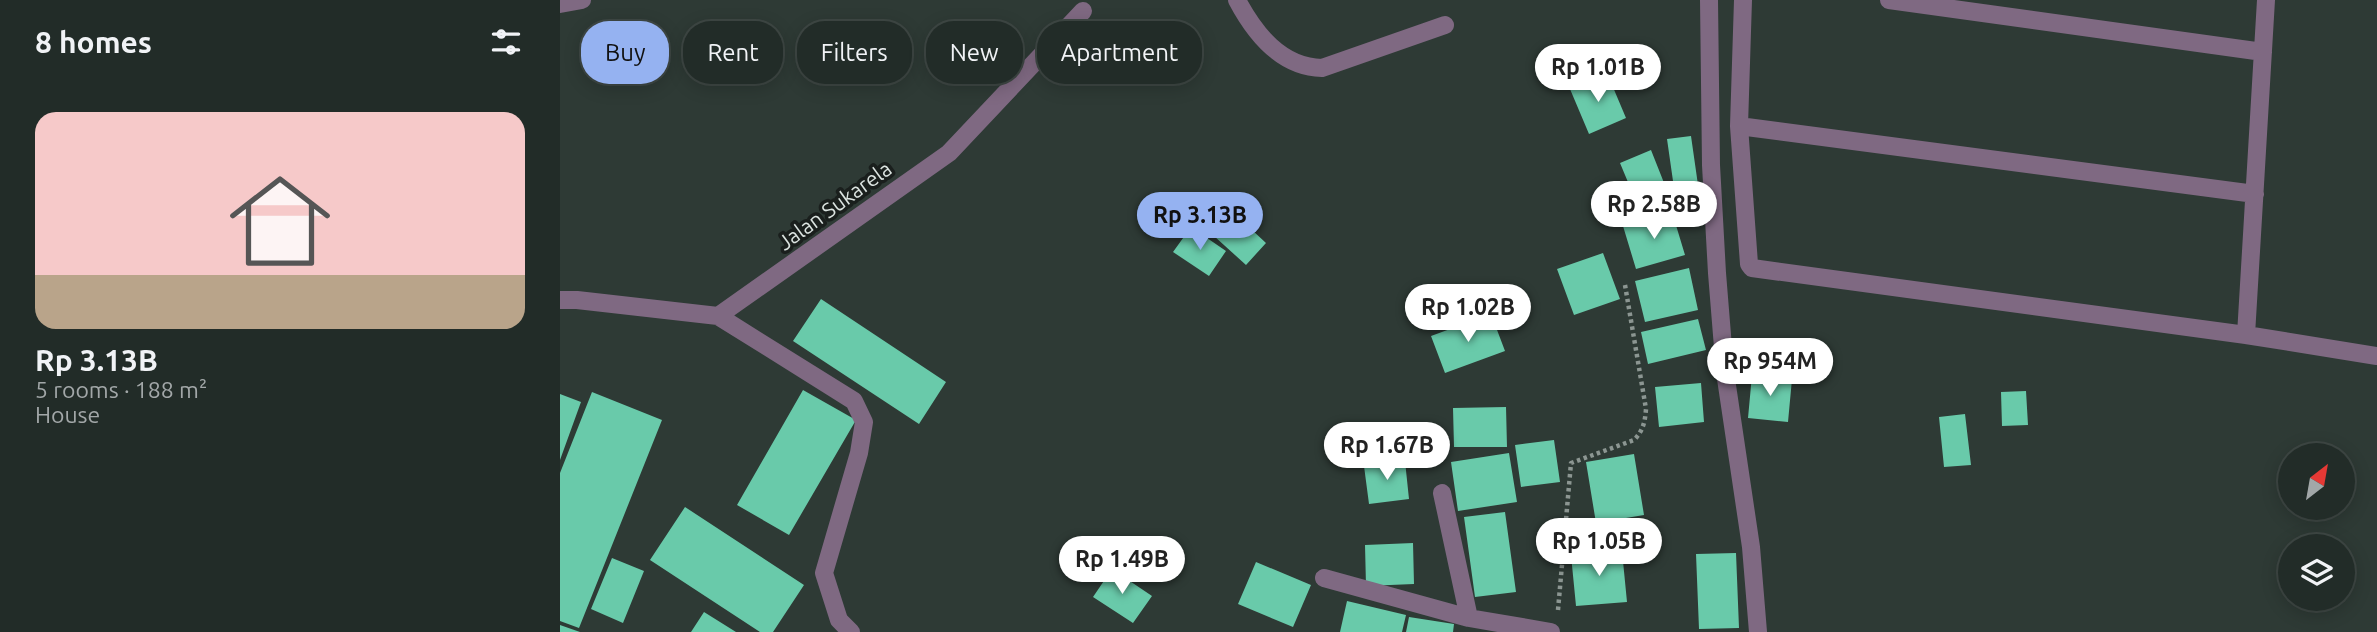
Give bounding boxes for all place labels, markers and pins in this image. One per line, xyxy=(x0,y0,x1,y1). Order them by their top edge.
pin: Rp 1.01B xyxy=(1526,44,1670,104)
pin: Rp 2.58B xyxy=(1582,182,1726,241)
pin: Rp 3.13B xyxy=(1128,192,1272,252)
pin: Rp 1.02B xyxy=(1396,284,1540,344)
pin: Rp 954M xyxy=(1705,338,1835,398)
pin: Rp 1.67B xyxy=(1315,422,1459,482)
pin: Rp 1.05B xyxy=(1527,518,1671,578)
pin: Rp 1.49B xyxy=(1050,536,1194,596)

